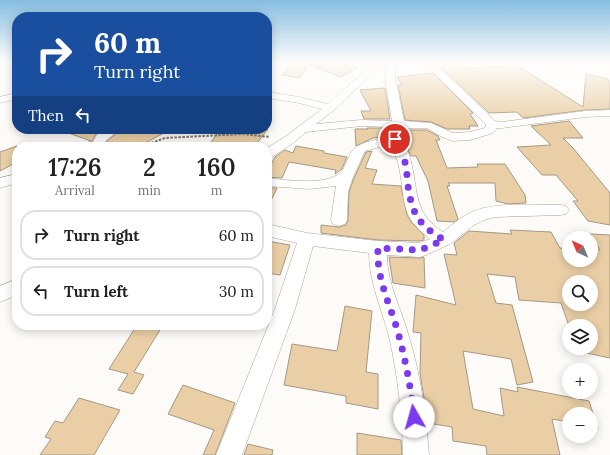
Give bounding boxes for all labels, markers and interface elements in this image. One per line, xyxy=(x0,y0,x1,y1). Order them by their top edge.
text: 60 m xyxy=(94,25,161,61)
icon: right xyxy=(28,28,80,80)
text: Turn right xyxy=(94,60,180,83)
icon: left xyxy=(72,104,94,126)
text: Then xyxy=(28,106,64,125)
pin xyxy=(378,122,412,156)
icon: arrive xyxy=(384,128,406,150)
text: 17:26 xyxy=(48,152,102,183)
text: 2 xyxy=(143,152,156,183)
text: 160 xyxy=(197,152,236,183)
text: Arrival xyxy=(55,182,95,199)
text: min xyxy=(138,182,161,199)
text: m xyxy=(211,182,222,199)
icon: right xyxy=(30,224,52,246)
text: Turn right xyxy=(64,226,140,245)
text: 60 m xyxy=(219,226,254,245)
north arrow xyxy=(562,231,598,267)
map controls xyxy=(562,231,598,443)
button: search xyxy=(562,275,598,311)
icon: left xyxy=(30,280,52,302)
text: Turn left xyxy=(64,282,128,301)
text: 30 m xyxy=(219,282,254,301)
button: layers xyxy=(562,319,598,355)
button: + xyxy=(562,363,598,399)
position arrow xyxy=(393,396,435,438)
button: − xyxy=(562,407,598,443)

